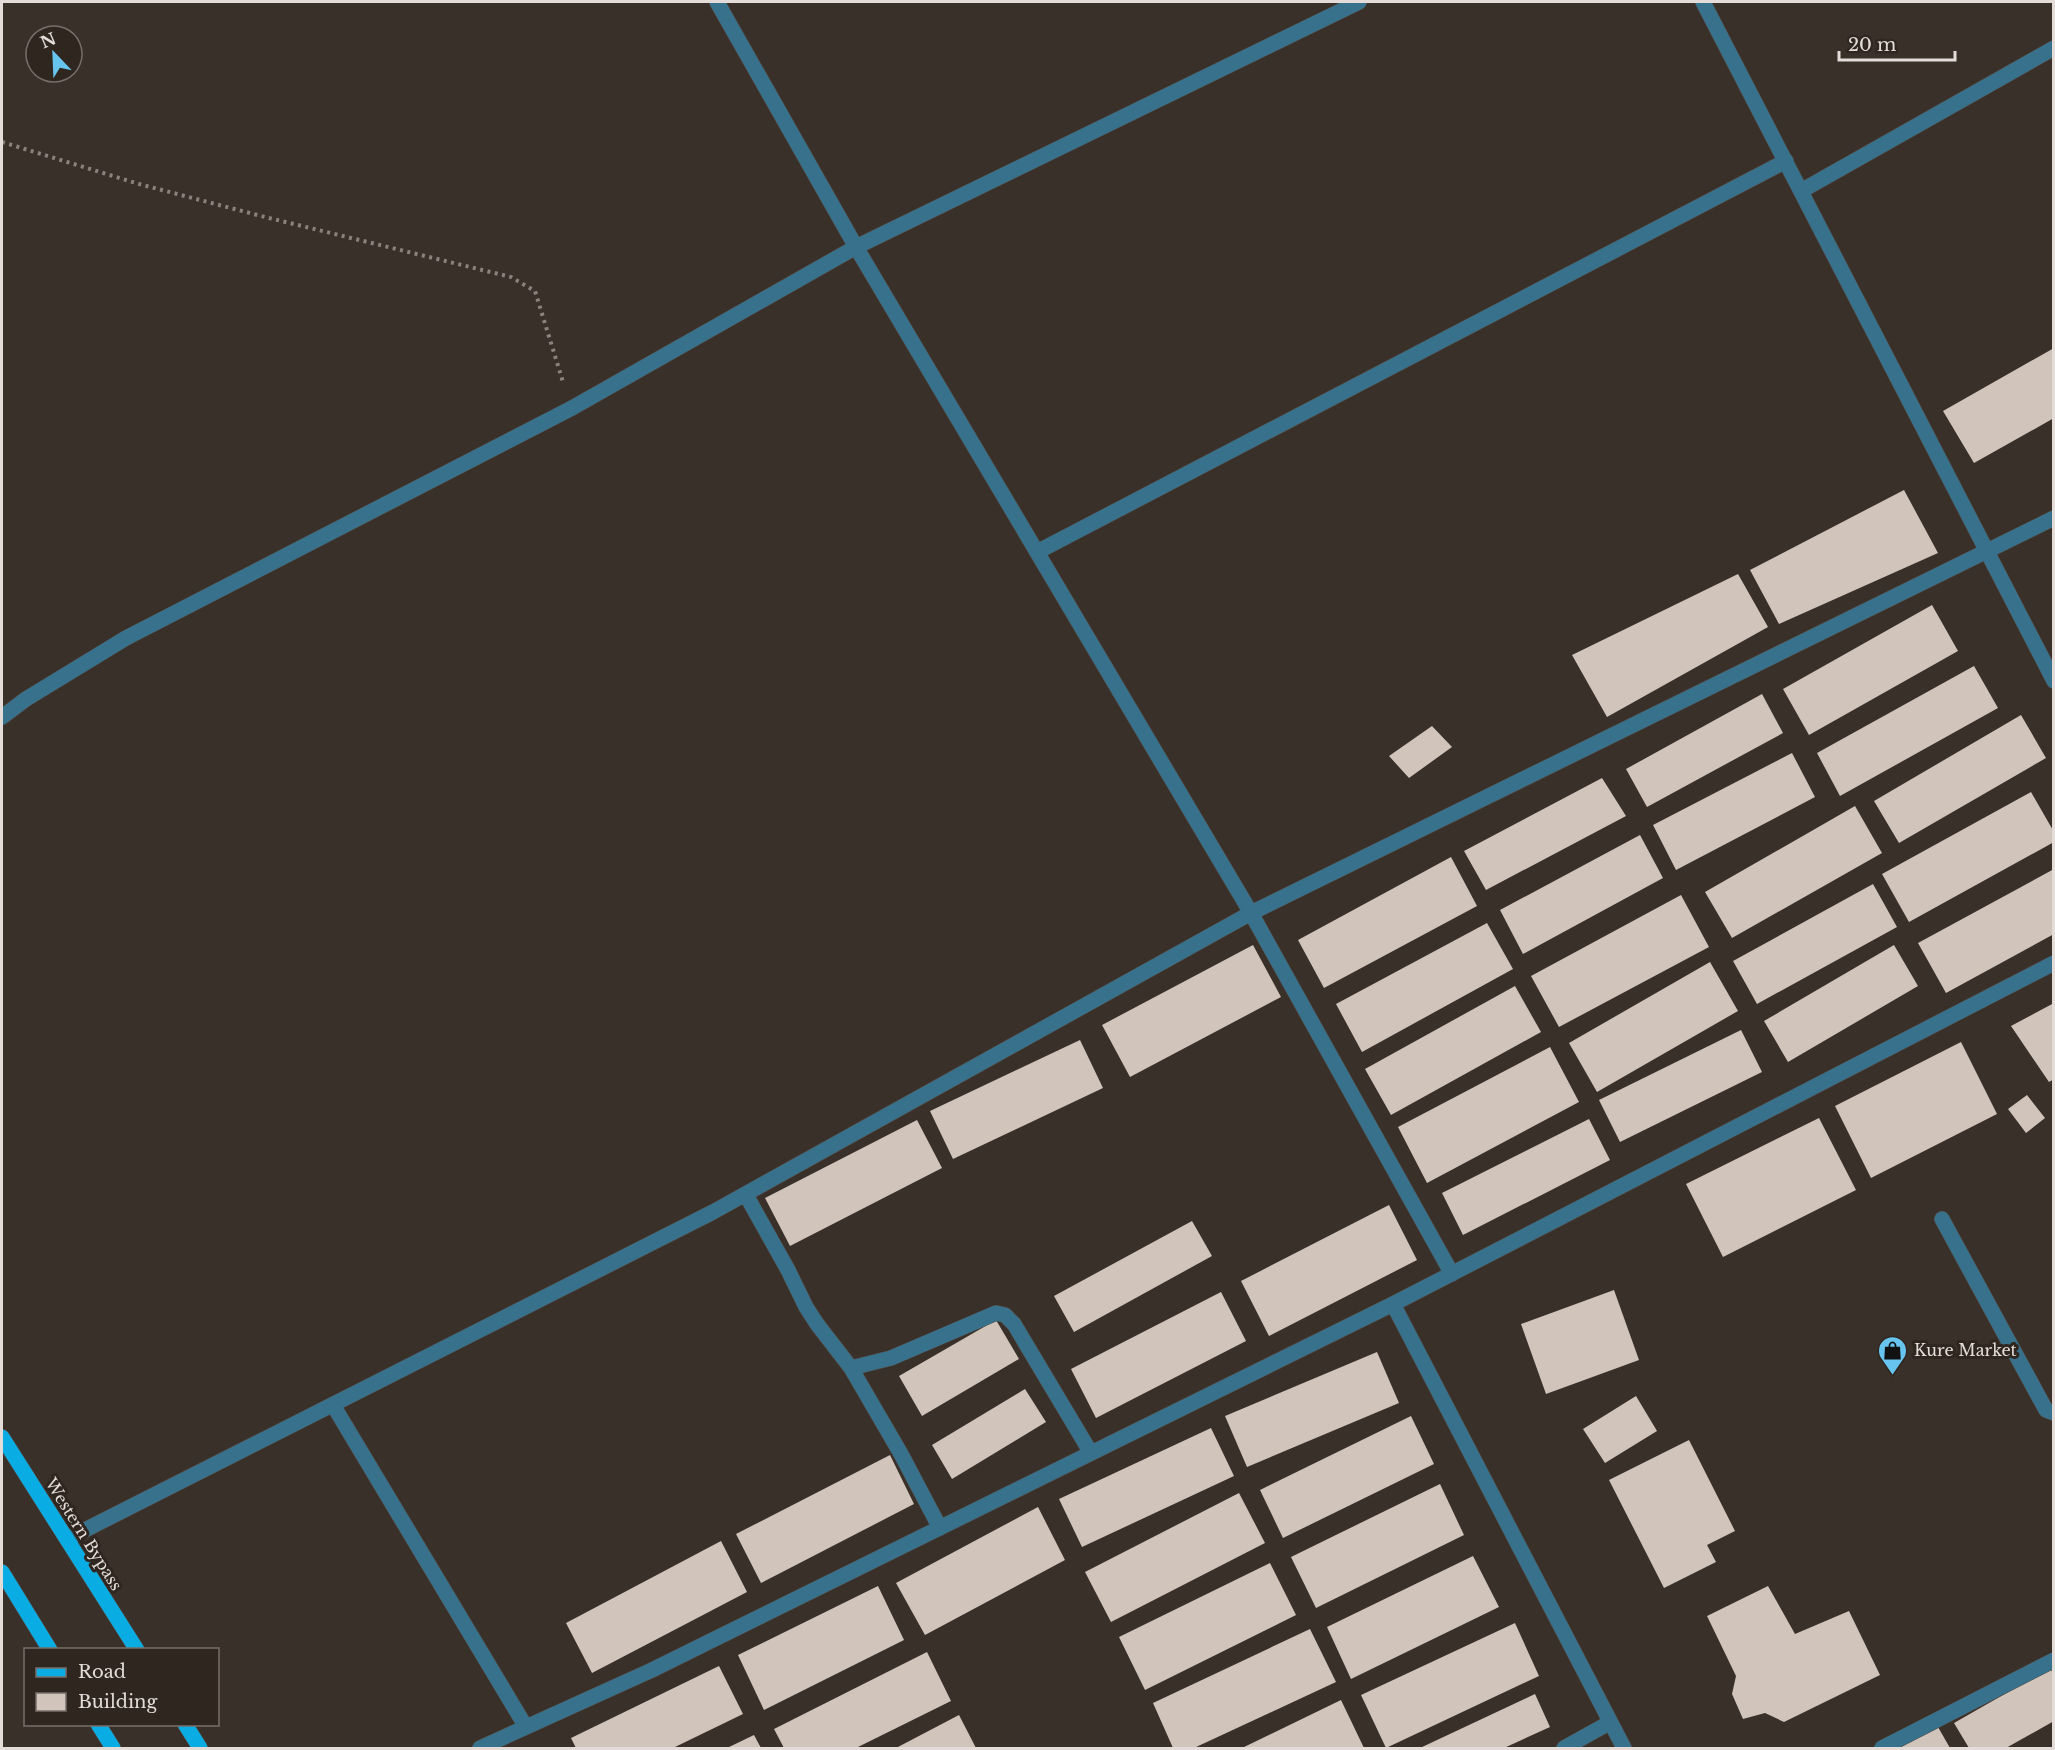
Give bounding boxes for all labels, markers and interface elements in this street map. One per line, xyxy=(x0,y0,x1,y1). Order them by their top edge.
north arrow xyxy=(24,24,84,84)
scale bar xyxy=(1839,24,1954,62)
text: N xyxy=(37,28,59,52)
text: 20 m xyxy=(1848,34,1896,56)
shop icon: Kure Market xyxy=(1877,1334,1909,1376)
place label: Kure Market xyxy=(1914,1340,2017,1360)
street label: Western Bypass xyxy=(41,1473,127,1594)
legend xyxy=(24,1648,219,1726)
text: Road xyxy=(78,1661,126,1683)
text: Building xyxy=(78,1691,157,1713)

